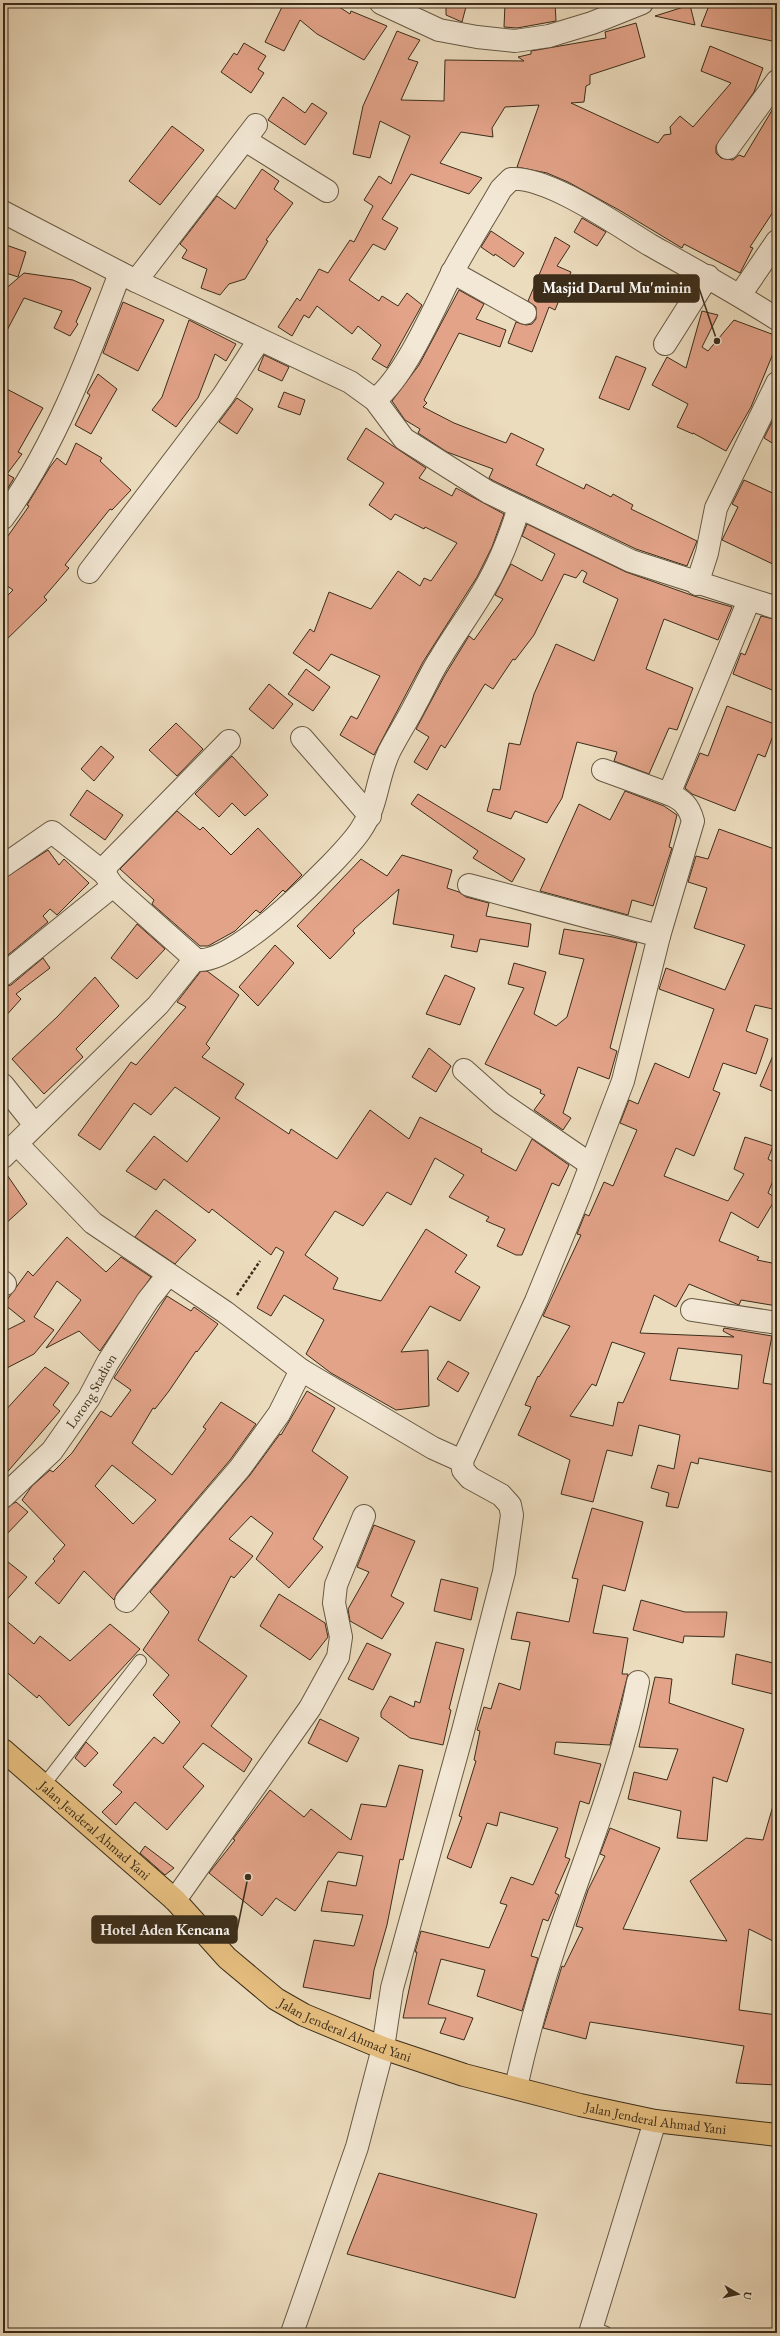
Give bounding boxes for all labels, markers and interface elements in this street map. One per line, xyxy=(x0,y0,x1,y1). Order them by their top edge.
callout: Masjid Darul Mu'minin xyxy=(534,275,699,302)
text: Masjid Darul Mu'minin xyxy=(542,278,692,297)
street label: Lorong Stadion xyxy=(62,1349,121,1432)
street label: Jalan Jenderal Ahmad Yani xyxy=(35,1776,155,1884)
callout: Hotel Aden Kencana xyxy=(92,1916,237,1943)
text: Hotel Aden Kencana xyxy=(100,1920,230,1939)
street label: Jalan Jenderal Ahmad Yani xyxy=(275,1993,414,2066)
street label: Jalan Jenderal Ahmad Yani xyxy=(583,2097,728,2138)
north arrow xyxy=(718,2274,758,2314)
text: U xyxy=(740,2290,755,2301)

